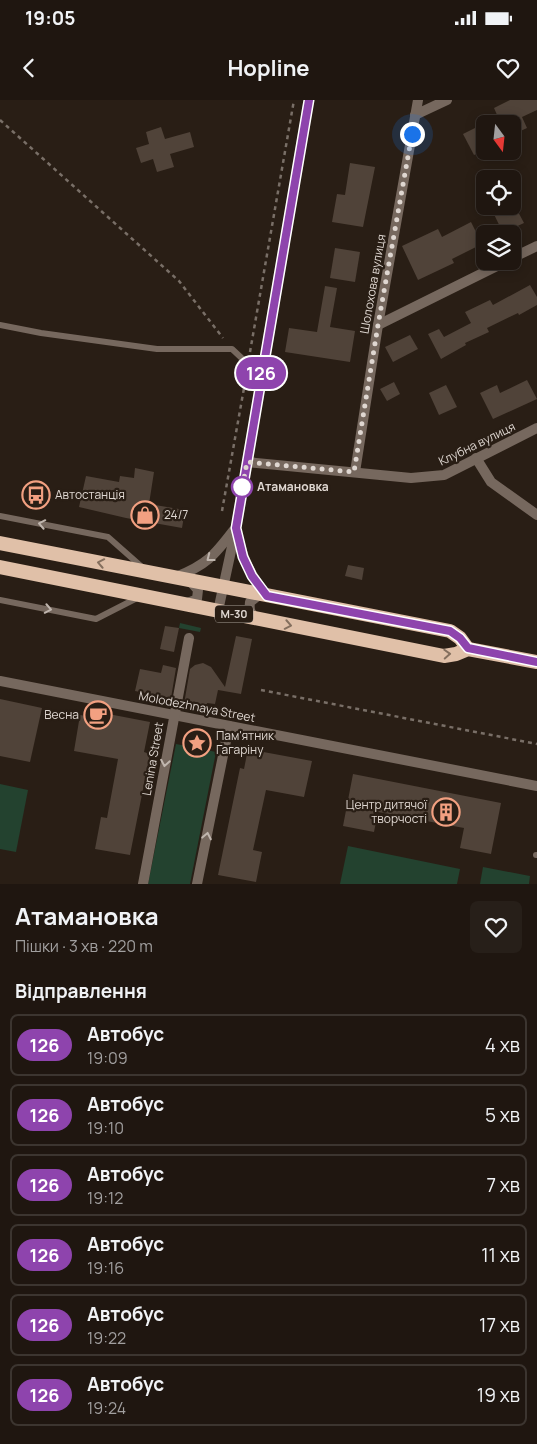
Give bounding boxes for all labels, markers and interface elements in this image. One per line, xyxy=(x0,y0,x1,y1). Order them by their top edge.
text: 19:05 xyxy=(25,5,75,31)
text: Hopline xyxy=(227,53,310,83)
icon: back xyxy=(15,54,43,82)
icon: heart xyxy=(494,54,522,82)
north arrow xyxy=(476,115,521,160)
map controls xyxy=(476,115,521,270)
your location xyxy=(400,122,425,147)
button: locate xyxy=(476,170,521,215)
button: layers xyxy=(476,225,521,270)
street label: Шолохова вулиця xyxy=(355,233,390,335)
line badge: 126 xyxy=(232,357,290,389)
text: 126 xyxy=(246,361,276,385)
street label: Клубна вулиця xyxy=(436,418,518,469)
marker: Атамановка xyxy=(231,476,253,498)
place label: Атамановка xyxy=(257,478,329,495)
bus stop icon: Автостанція xyxy=(21,480,51,510)
place label: Автостанція xyxy=(55,486,125,503)
shop icon: 24/7 xyxy=(130,500,160,530)
place label: 24/7 xyxy=(164,506,188,523)
one-way arrow xyxy=(37,519,46,530)
one-way arrow xyxy=(206,552,216,561)
one-way arrow xyxy=(96,558,105,568)
one-way arrow xyxy=(43,603,52,614)
road number: М-30 xyxy=(215,606,253,622)
one-way arrow xyxy=(284,619,293,629)
one-way arrow xyxy=(444,649,452,660)
street label: Molodezhnaya Street xyxy=(137,687,257,726)
cafe icon: Весна xyxy=(83,700,113,730)
place label: Весна xyxy=(44,706,79,723)
street label: Lenina Street xyxy=(138,721,167,797)
place label: Пам'ятник Гагаріну xyxy=(216,727,275,758)
place icon: Пам'ятник Гагаріну xyxy=(182,728,212,758)
one-way arrow xyxy=(160,758,170,767)
place label: Центр дитячої творчості xyxy=(346,796,428,827)
building icon: Центр дитячої творчості xyxy=(431,797,461,827)
one-way arrow xyxy=(201,832,212,841)
text: Атамановка xyxy=(15,899,159,932)
button: heart xyxy=(470,901,522,953)
text: Пішки · 3 хв · 220 m xyxy=(15,935,153,957)
text: Відправлення xyxy=(15,978,147,1004)
text: Автобус xyxy=(87,1021,164,1047)
text: 4 хв xyxy=(485,1032,520,1058)
text: 126 xyxy=(30,1033,59,1057)
text: 19:09 xyxy=(87,1047,128,1069)
text: Автобус xyxy=(87,1091,164,1117)
text: 5 хв xyxy=(485,1102,520,1128)
text: 126 xyxy=(30,1103,59,1127)
text: 19:10 xyxy=(87,1117,124,1139)
text: Автобус xyxy=(87,1161,164,1187)
text: 7 хв xyxy=(486,1172,520,1198)
text: 126 xyxy=(30,1173,59,1197)
text: 19:12 xyxy=(87,1187,123,1209)
text: Автобус xyxy=(87,1231,164,1257)
text: 11 хв xyxy=(481,1242,520,1268)
text: 126 xyxy=(30,1243,59,1267)
text: 19:16 xyxy=(87,1257,124,1279)
text: Автобус xyxy=(87,1301,164,1327)
text: 17 хв xyxy=(479,1312,520,1338)
text: 126 xyxy=(30,1313,59,1337)
text: 19:22 xyxy=(87,1327,126,1349)
text: Автобус xyxy=(87,1371,164,1397)
text: 19 хв xyxy=(477,1382,520,1408)
text: 126 xyxy=(30,1383,59,1407)
text: 19:24 xyxy=(87,1397,126,1419)

